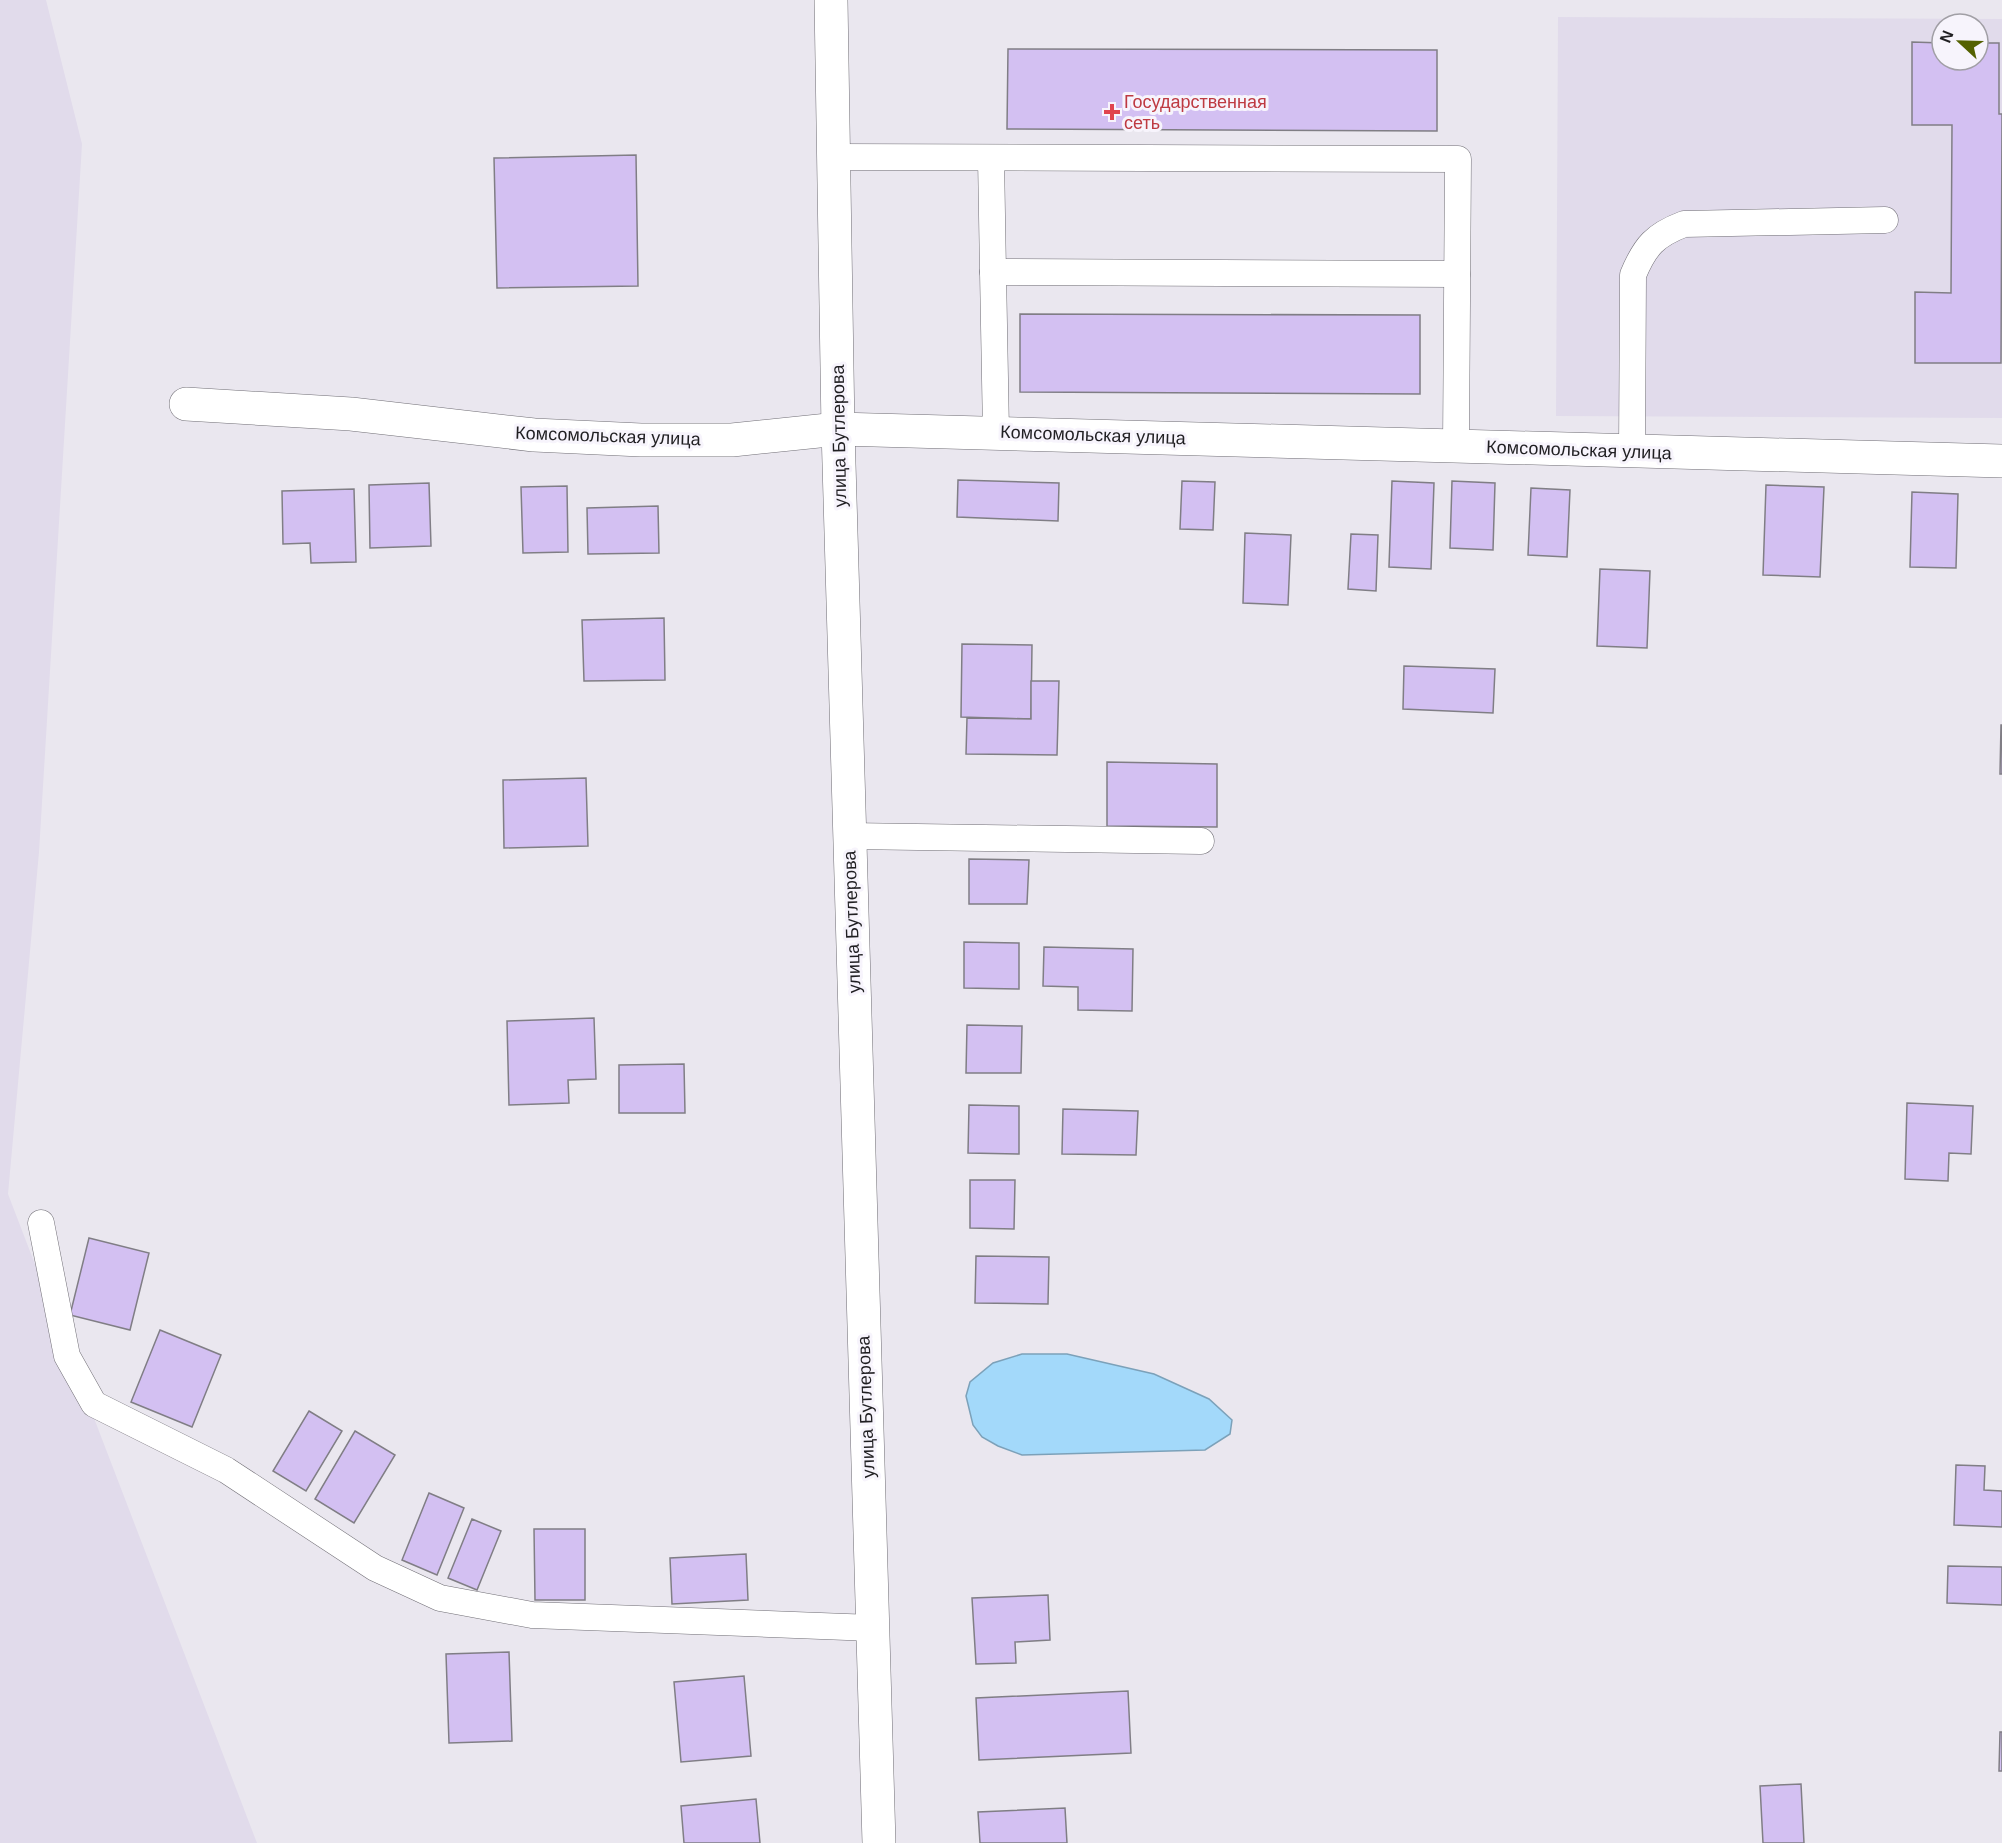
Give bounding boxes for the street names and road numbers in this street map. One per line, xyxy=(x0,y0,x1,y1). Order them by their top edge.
street label: улица Бутлерова xyxy=(828,364,850,507)
street label: Комсомольская улица xyxy=(1000,422,1187,448)
street label: Комсомольская улица xyxy=(515,423,702,449)
street label: Комсомольская улица xyxy=(1486,437,1673,463)
street label: улица Бутлерова xyxy=(839,849,864,994)
street label: улица Бутлерова xyxy=(853,1334,878,1479)

